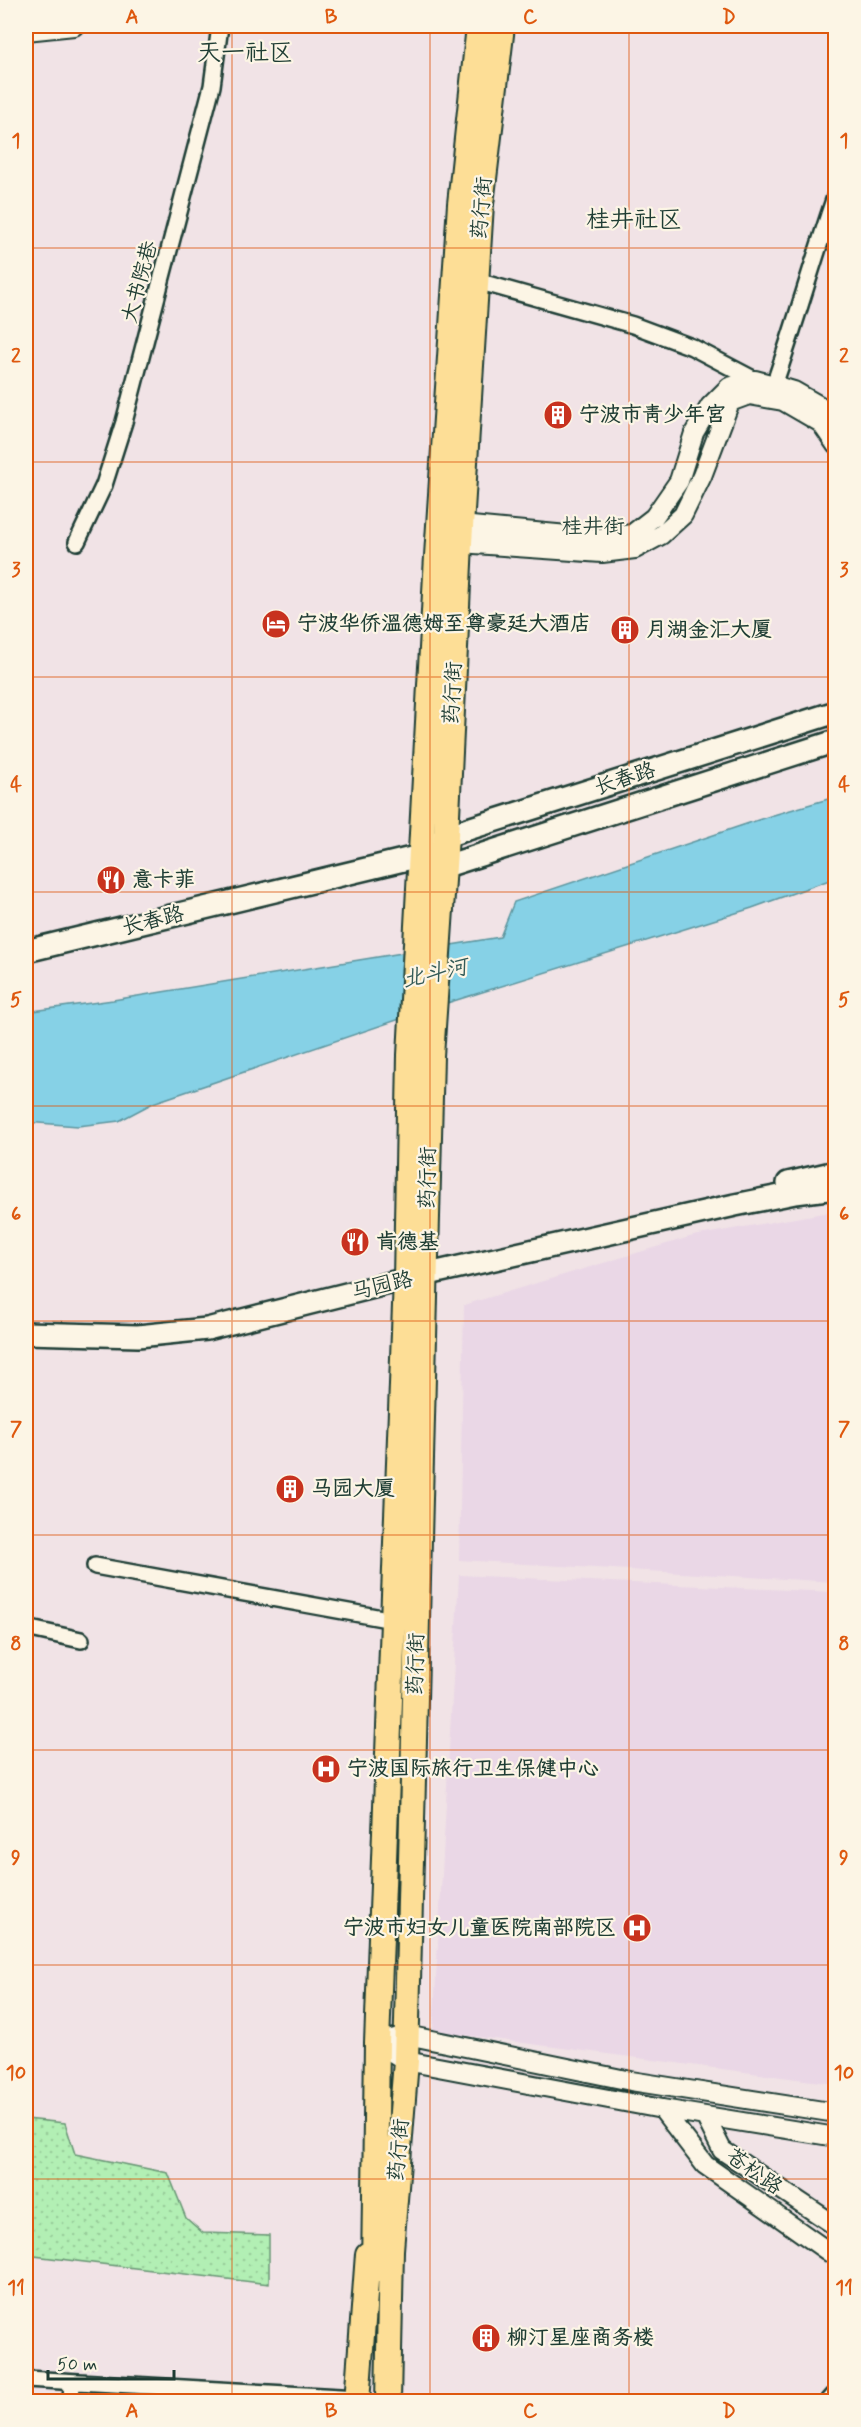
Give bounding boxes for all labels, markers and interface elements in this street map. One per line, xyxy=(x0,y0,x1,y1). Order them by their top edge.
text: A xyxy=(125,4,139,31)
text: B xyxy=(325,4,338,31)
text: C xyxy=(523,4,538,31)
text: D xyxy=(722,4,736,31)
district label: 天一社区 xyxy=(197,38,293,69)
text: 1 xyxy=(12,128,20,155)
text: 1 xyxy=(840,128,848,155)
street label: 药行街 xyxy=(465,175,499,241)
district label: 桂井社区 xyxy=(586,205,682,236)
street label: 大书院巷 xyxy=(116,238,164,326)
text: 2 xyxy=(11,343,21,370)
text: 2 xyxy=(839,343,849,370)
building icon: 宁波市青少年宫 xyxy=(542,399,574,431)
place label: 宁波市青少年宫 xyxy=(579,401,726,429)
street label: 桂井街 xyxy=(562,513,625,541)
text: 3 xyxy=(11,557,21,584)
text: 3 xyxy=(839,557,849,584)
hotel icon: 宁波华侨温德姆至尊豪廷大酒店 xyxy=(260,608,292,640)
place label: 宁波华侨温德姆至尊豪廷大酒店 xyxy=(297,610,591,638)
building icon: 月湖金汇大厦 xyxy=(609,614,641,646)
place label: 月湖金汇大厦 xyxy=(646,616,772,644)
street label: 药行街 xyxy=(437,661,469,725)
street label: 长春路 xyxy=(591,756,659,802)
text: 4 xyxy=(10,772,22,799)
text: 4 xyxy=(838,772,850,799)
restaurant icon: 意卡菲 xyxy=(95,864,127,896)
place label: 意卡菲 xyxy=(132,866,195,894)
street label: 长春路 xyxy=(119,900,187,942)
water label: 北斗河 xyxy=(400,953,473,995)
text: 5 xyxy=(10,987,22,1014)
text: 5 xyxy=(838,987,850,1014)
street label: 药行街 xyxy=(413,1146,443,1210)
text: 6 xyxy=(11,1201,21,1228)
text: 6 xyxy=(839,1201,849,1228)
restaurant icon: 肯德基 xyxy=(339,1226,371,1258)
place label: 肯德基 xyxy=(376,1228,439,1256)
street label: 马园路 xyxy=(348,1265,416,1307)
text: 7 xyxy=(10,1416,22,1443)
text: 7 xyxy=(838,1416,850,1443)
building icon: 马园大厦 xyxy=(274,1473,306,1505)
place label: 马园大厦 xyxy=(311,1475,395,1503)
text: 8 xyxy=(10,1631,22,1658)
text: 8 xyxy=(838,1631,850,1658)
street label: 药行街 xyxy=(401,1632,431,1696)
hospital icon: 宁波国际旅行卫生保健中心 xyxy=(310,1753,342,1785)
place label: 宁波国际旅行卫生保健中心 xyxy=(347,1755,599,1783)
text: 9 xyxy=(11,1845,21,1872)
text: 9 xyxy=(839,1845,849,1872)
hospital icon: 宁波市妇女儿童医院南部院区 xyxy=(621,1912,653,1944)
place label: 宁波市妇女儿童医院南部院区 xyxy=(343,1914,616,1942)
text: 10 xyxy=(6,2060,26,2087)
text: 10 xyxy=(834,2060,854,2087)
street label: 药行街 xyxy=(382,2117,416,2183)
street label: 苍松路 xyxy=(720,2142,788,2202)
text: 11 xyxy=(7,2275,25,2302)
text: 11 xyxy=(835,2275,853,2302)
building icon: 柳汀星座商务楼 xyxy=(470,2322,502,2354)
place label: 柳汀星座商务楼 xyxy=(507,2324,654,2352)
scale bar xyxy=(48,2343,174,2381)
text: 50 m xyxy=(57,2353,97,2377)
text: A xyxy=(125,2398,139,2425)
text: B xyxy=(325,2398,338,2425)
text: C xyxy=(523,2398,538,2425)
text: D xyxy=(722,2398,736,2425)

